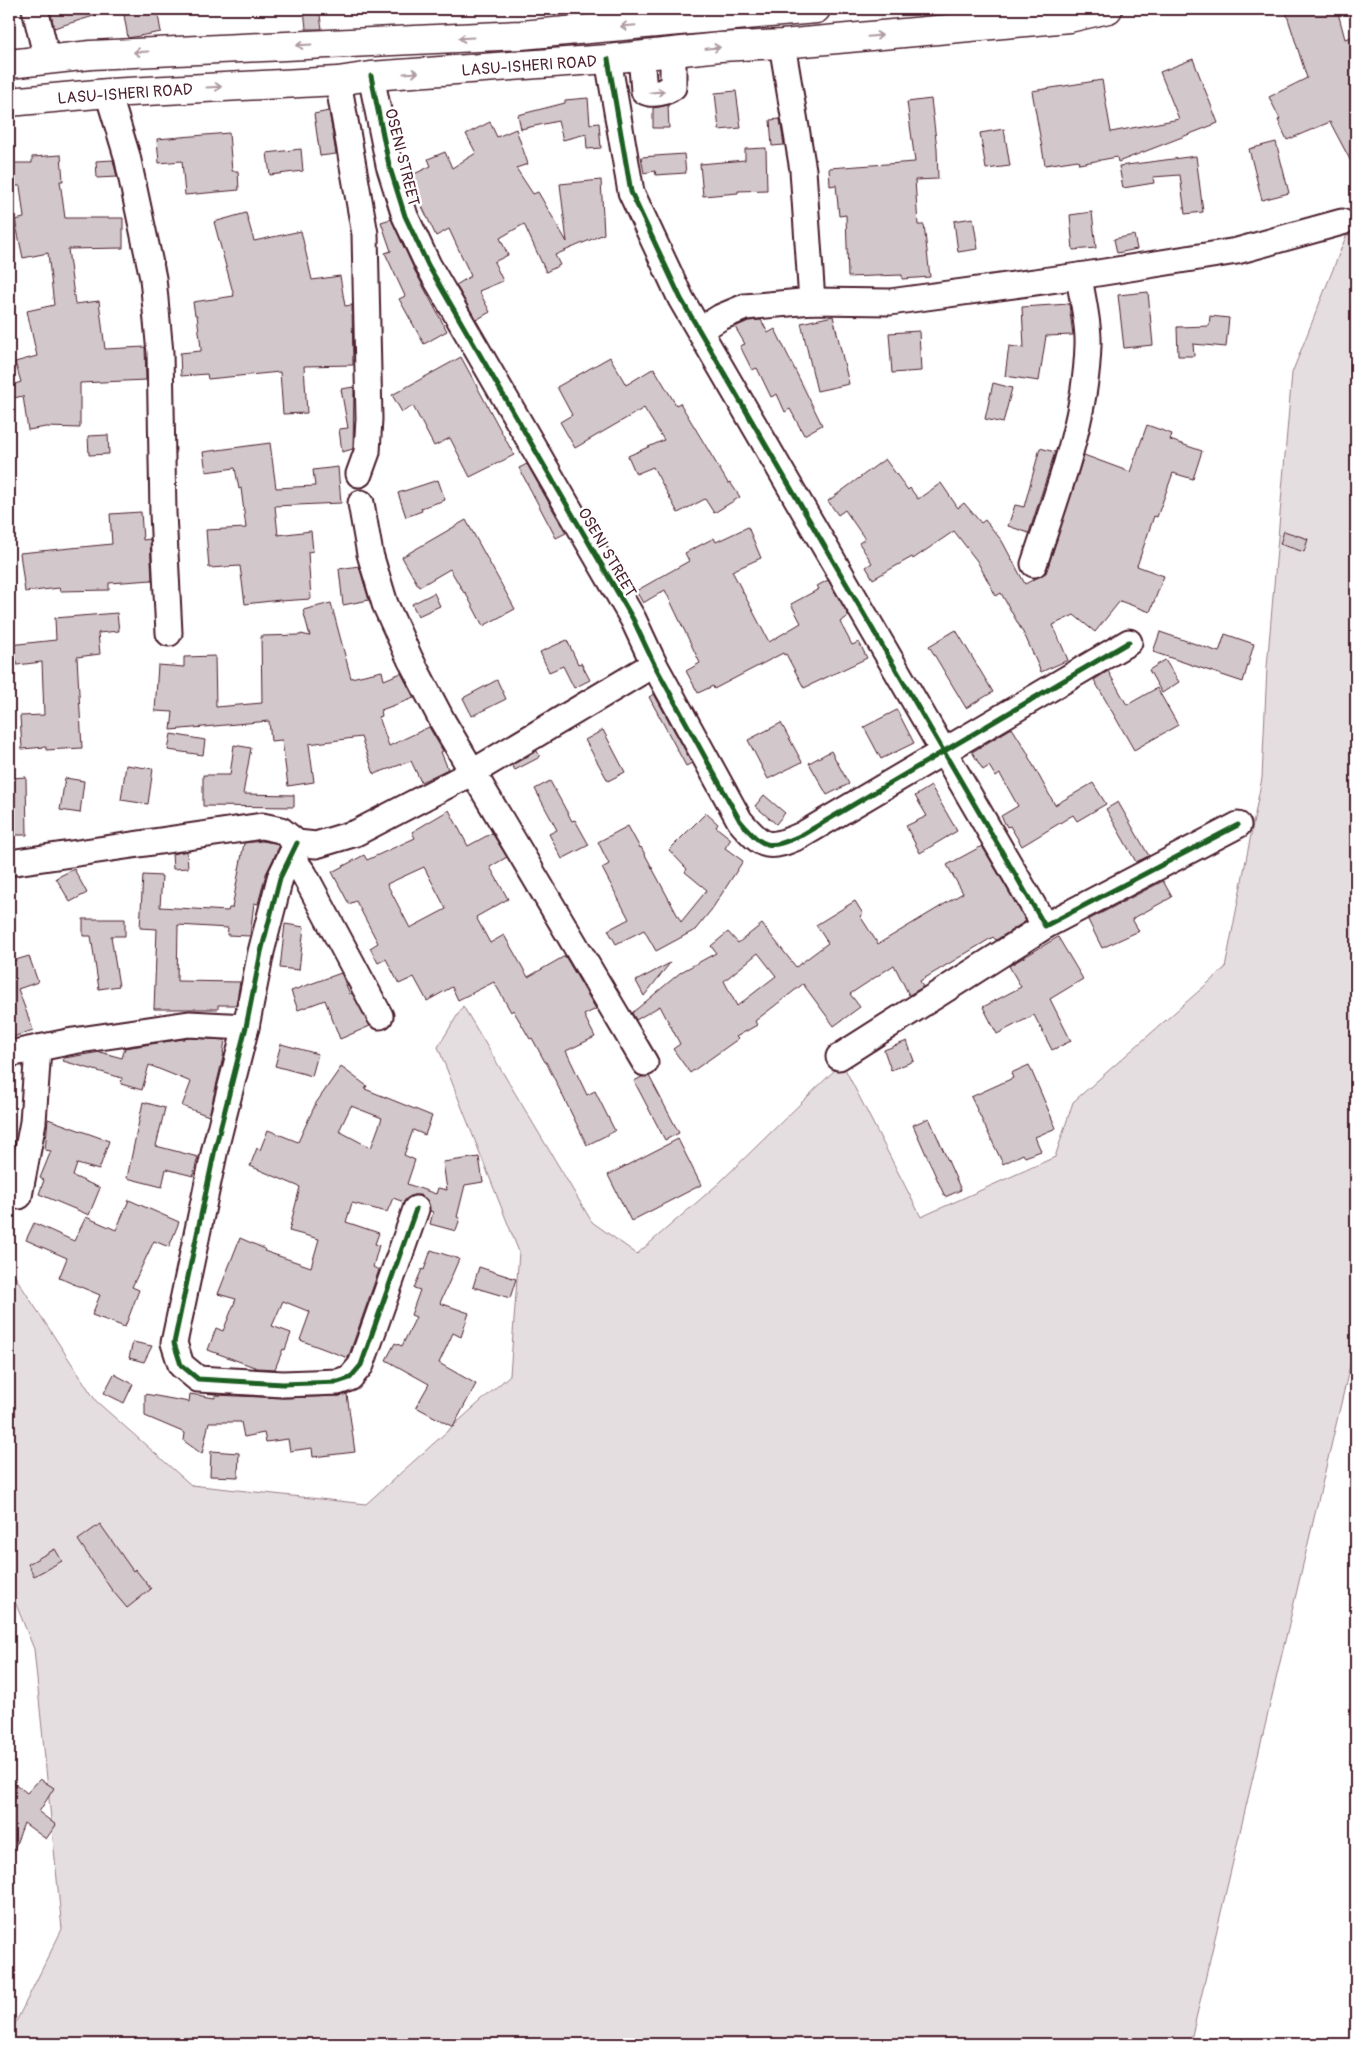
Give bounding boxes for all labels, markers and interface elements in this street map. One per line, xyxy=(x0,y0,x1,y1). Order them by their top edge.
one-way arrow xyxy=(620,21,636,30)
one-way arrow xyxy=(866,31,882,40)
one-way arrow xyxy=(458,33,474,42)
one-way arrow xyxy=(296,40,312,50)
one-way arrow xyxy=(704,43,720,52)
one-way arrow xyxy=(134,48,150,57)
street label: LASU-ISHERI ROAD xyxy=(461,51,597,81)
one-way arrow xyxy=(403,69,419,78)
street label: LASU-ISHERI ROAD xyxy=(57,79,193,109)
one-way arrow xyxy=(206,83,222,92)
one-way arrow xyxy=(649,87,665,97)
street label: OSENI STREET xyxy=(380,106,424,208)
street label: OSENI STREET xyxy=(573,504,641,601)

